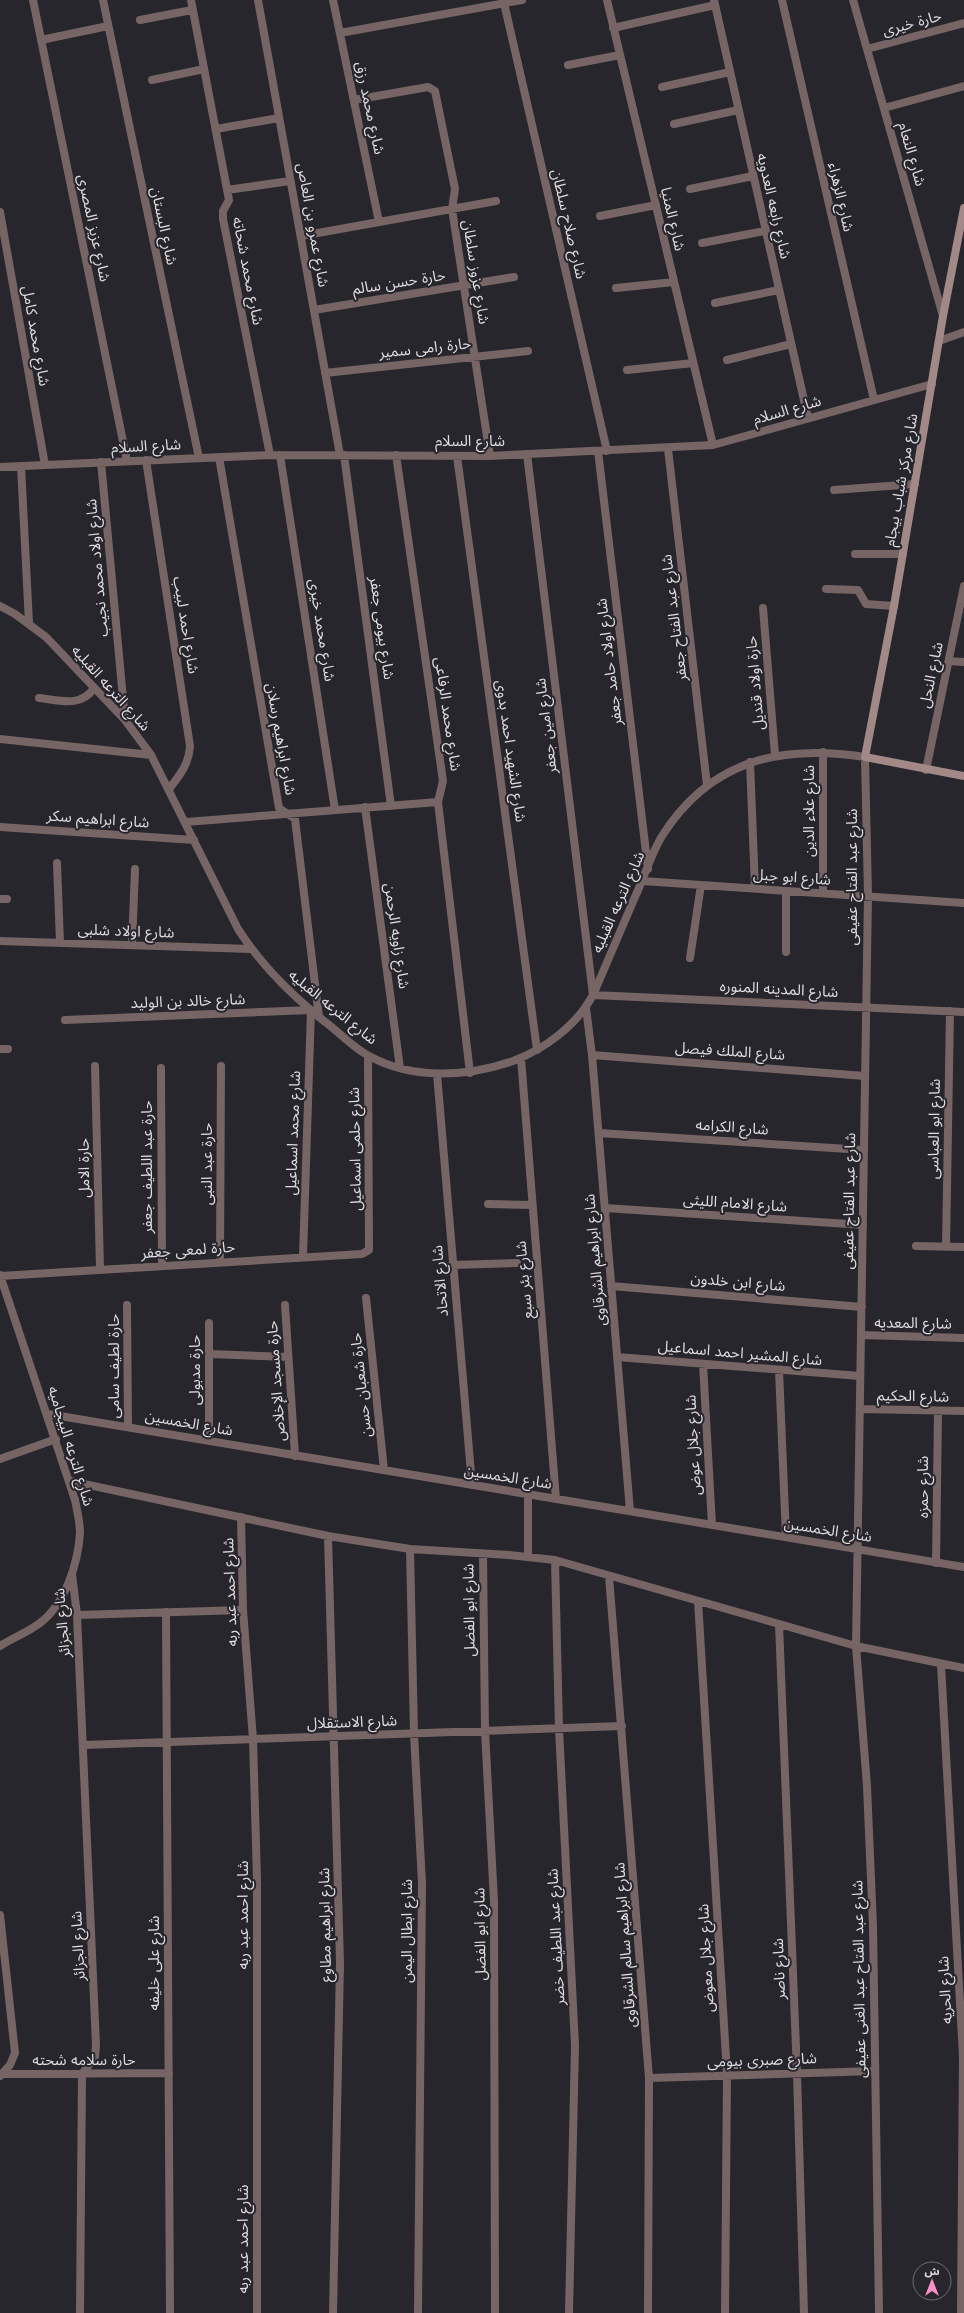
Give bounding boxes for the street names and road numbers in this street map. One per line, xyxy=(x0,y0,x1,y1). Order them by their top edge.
street label: حارة خيرى xyxy=(880,5,944,41)
street label: شارع محمد رزق xyxy=(348,59,391,157)
street label: شارع النعام xyxy=(891,119,932,189)
street label: شارع رابعه العدويه xyxy=(750,151,797,261)
street label: شارع الزهراء xyxy=(821,160,860,234)
street label: شارع عمرو بن العاص xyxy=(290,161,335,289)
street label: شارع صلاح سلطان xyxy=(545,167,592,281)
street label: شارع عزيز المصرى xyxy=(71,172,116,284)
street label: شارع البستان xyxy=(144,185,183,268)
street label: شارع المنيا xyxy=(654,185,691,254)
street label: شارع محمد شحاته xyxy=(226,215,269,327)
street label: شارع عزوز سلطان xyxy=(456,218,495,326)
street label: حارة حسن سالم xyxy=(351,264,447,300)
street label: شارع محمد كامل xyxy=(15,284,56,388)
street label: حارة رامى سمير xyxy=(377,332,472,364)
street label: شارع السلام xyxy=(750,390,824,431)
street label: شارع مركز شباب بيجام xyxy=(878,411,925,549)
street label: شارع السلام xyxy=(435,430,505,453)
street label: شارع السلام xyxy=(110,433,182,460)
street label: شارع اولاد محمد نجيب xyxy=(80,498,115,638)
street label: شارع عبد الفتاح جعفر xyxy=(655,553,694,684)
street label: شارع بيومى جعفر xyxy=(363,574,400,681)
street label: شارع احمد لبيب xyxy=(166,575,205,676)
street label: شارع محمد خيرى xyxy=(302,577,341,684)
street label: شارع اولاد حامد جعفر xyxy=(590,597,629,728)
street label: حارة اولاد قنديل xyxy=(740,635,770,731)
street label: شارع الترعه القبليه xyxy=(66,640,156,737)
street label: شارع النحل xyxy=(913,640,950,710)
street label: شارع محمد الرفاعى xyxy=(428,656,467,773)
street label: شارع امين جعفر xyxy=(529,677,564,776)
street label: شارع الشهيد احمد بدوى xyxy=(489,679,532,824)
street label: شارع ابراهيم رسلان xyxy=(259,681,302,797)
street label: شارع علاء الدين xyxy=(798,765,821,857)
street label: شارع ابراهيم سكر xyxy=(45,804,150,835)
street label: شارع عبد الفتاح عفيفى xyxy=(841,808,864,945)
street label: شارع الترعه القبليه xyxy=(586,847,651,957)
street label: شارع ابو جبل xyxy=(752,863,832,892)
street label: شارع زاويه الرحمن xyxy=(378,882,415,991)
street label: شارع اولاد شلبى xyxy=(77,918,175,945)
street label: شارع الترعه القبليه xyxy=(283,964,383,1051)
street label: شارع المدينه المنوره xyxy=(719,975,839,1004)
street label: شارع خالد بن الوليد xyxy=(130,988,246,1015)
street label: شارع الملك فيصل xyxy=(674,1036,786,1067)
street label: شارع محمد اسماعيل xyxy=(280,1070,307,1196)
street label: شارع ابو العباسى xyxy=(922,1078,947,1179)
street label: شارع حلمى اسماعيل xyxy=(343,1087,368,1211)
street label: حارة عبد اللطيف جعفر xyxy=(136,1100,158,1235)
street label: شارع الكرامه xyxy=(695,1113,769,1142)
street label: حارة عبد النبى xyxy=(196,1123,218,1205)
street label: شارع عبد الفتاح عفيفى xyxy=(837,1132,862,1270)
street label: حارة الامل xyxy=(72,1138,96,1198)
street label: شارع الامام الليثى xyxy=(682,1188,788,1219)
street label: شارع ابراهيم الشرقاوى xyxy=(578,1193,613,1327)
street label: حارة لمعى جعفر xyxy=(139,1236,236,1264)
street label: شارع بئر سبع xyxy=(510,1240,539,1320)
street label: شارع الاتحاد xyxy=(426,1244,455,1318)
street label: شارع ابن خلدون xyxy=(690,1267,787,1298)
street label: شارع المعديه xyxy=(874,1311,952,1336)
street label: حارة لطيف سامى xyxy=(103,1313,125,1418)
street label: حارة مسجد الإخلاص xyxy=(261,1320,291,1442)
street label: حارة شعبان حسن xyxy=(345,1331,377,1438)
street label: حارة مدبولى xyxy=(184,1335,206,1405)
street label: شارع المشير احمد اسماعيل xyxy=(657,1335,823,1372)
street label: شارع الترعه البيجاميه xyxy=(41,1383,100,1509)
street label: شارع الحكيم xyxy=(877,1384,950,1409)
street label: شارع جلال عوض xyxy=(679,1394,708,1496)
street label: شارع الخمسين xyxy=(143,1404,235,1443)
street label: شارع حمزه xyxy=(912,1455,935,1518)
street label: شارع الخمسين xyxy=(462,1459,554,1496)
street label: شارع الخمسين xyxy=(782,1512,874,1549)
street label: شارع احمد عبد ربه xyxy=(217,1537,244,1647)
street label: شارع ابو الفضل xyxy=(457,1563,482,1657)
street label: شارع الجزائر xyxy=(48,1587,77,1660)
street label: شارع الاستقلال xyxy=(307,1709,398,1736)
street label: شارع احمد عبد ربه xyxy=(232,1860,255,1969)
street label: شارع ابراهيم سالم الشرقاوى xyxy=(608,1861,643,2028)
street label: شارع ابراهيم مطاوع xyxy=(313,1867,338,1983)
street label: شارع عبد اللطيف خضر xyxy=(541,1868,572,2007)
street label: شارع ابطال اليمن xyxy=(396,1879,419,1983)
street label: شارع عبد الفتاح عبد الغنى عفيفى xyxy=(846,1880,873,2078)
street label: شارع ابو الفضل xyxy=(468,1887,493,1981)
street label: شارع جلال معوض xyxy=(692,1903,721,2013)
street label: شارع الجزائر xyxy=(65,1910,92,1982)
street label: شارع على خليفه xyxy=(143,1915,166,2010)
street label: شارع ناصر xyxy=(767,1938,792,2001)
street label: شارع الحريه xyxy=(932,1955,959,2025)
street label: شارع صبرى بيومى xyxy=(707,2047,818,2074)
street label: حارة سلامه شحته xyxy=(32,2049,136,2071)
street label: شارع احمد عبد ربه xyxy=(232,2184,255,2293)

